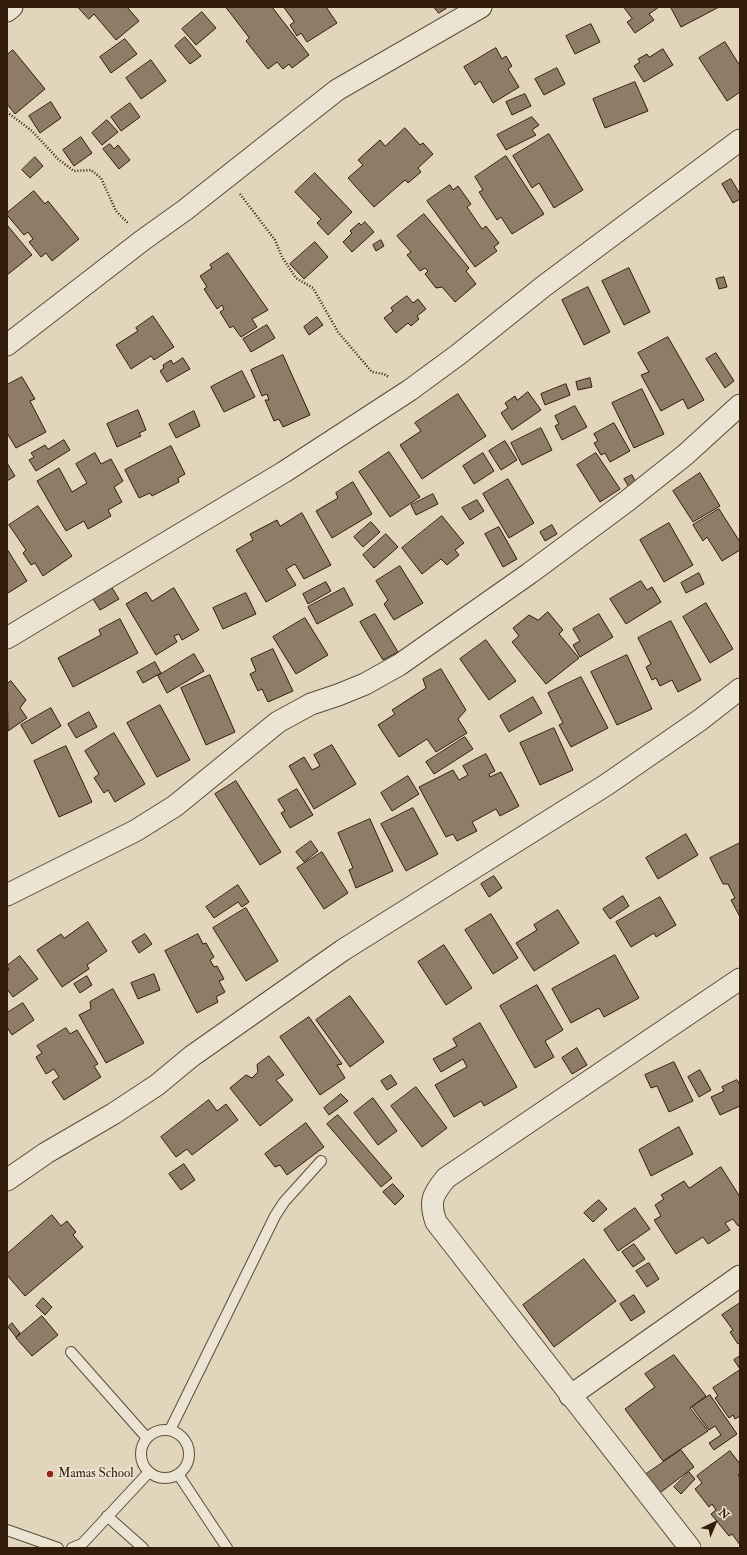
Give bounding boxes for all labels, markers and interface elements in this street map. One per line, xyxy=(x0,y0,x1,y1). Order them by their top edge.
place label: Mamas School xyxy=(58,1466,134,1482)
marker: Mamas School xyxy=(45,1469,55,1479)
north arrow xyxy=(695,1503,735,1543)
text: N xyxy=(716,1506,732,1522)

